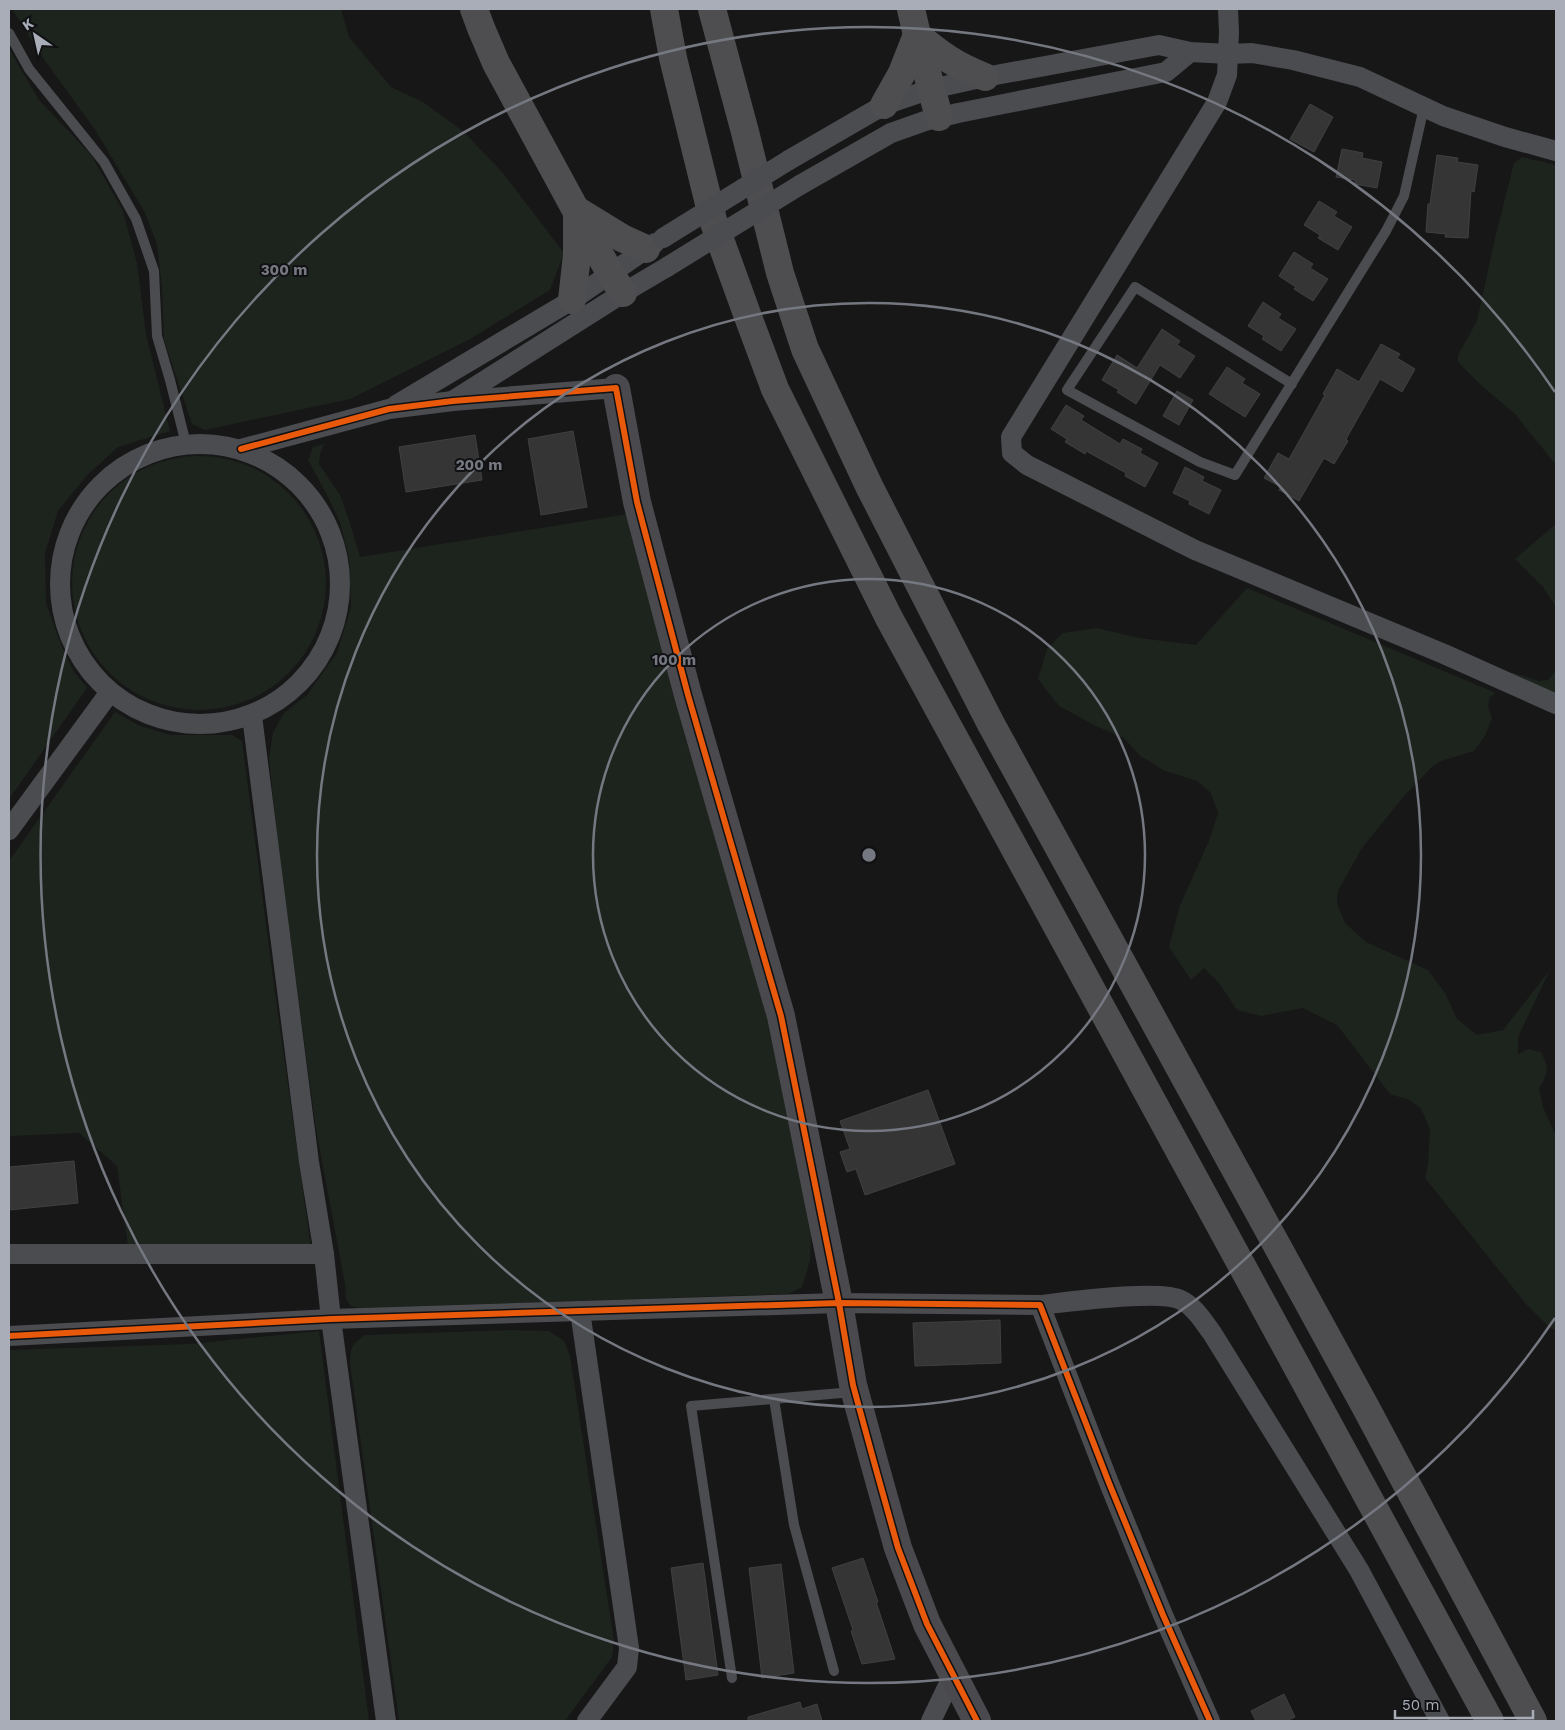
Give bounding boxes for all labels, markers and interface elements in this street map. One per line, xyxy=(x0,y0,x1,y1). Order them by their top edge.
north arrow xyxy=(10,10,60,60)
text: K xyxy=(19,15,36,34)
text: 300 m xyxy=(261,261,307,279)
text: 200 m xyxy=(456,456,502,474)
text: 100 m xyxy=(652,651,696,669)
centre of rings xyxy=(860,846,878,864)
scale bar xyxy=(1395,1688,1532,1720)
text: 50 m xyxy=(1402,1696,1439,1714)

